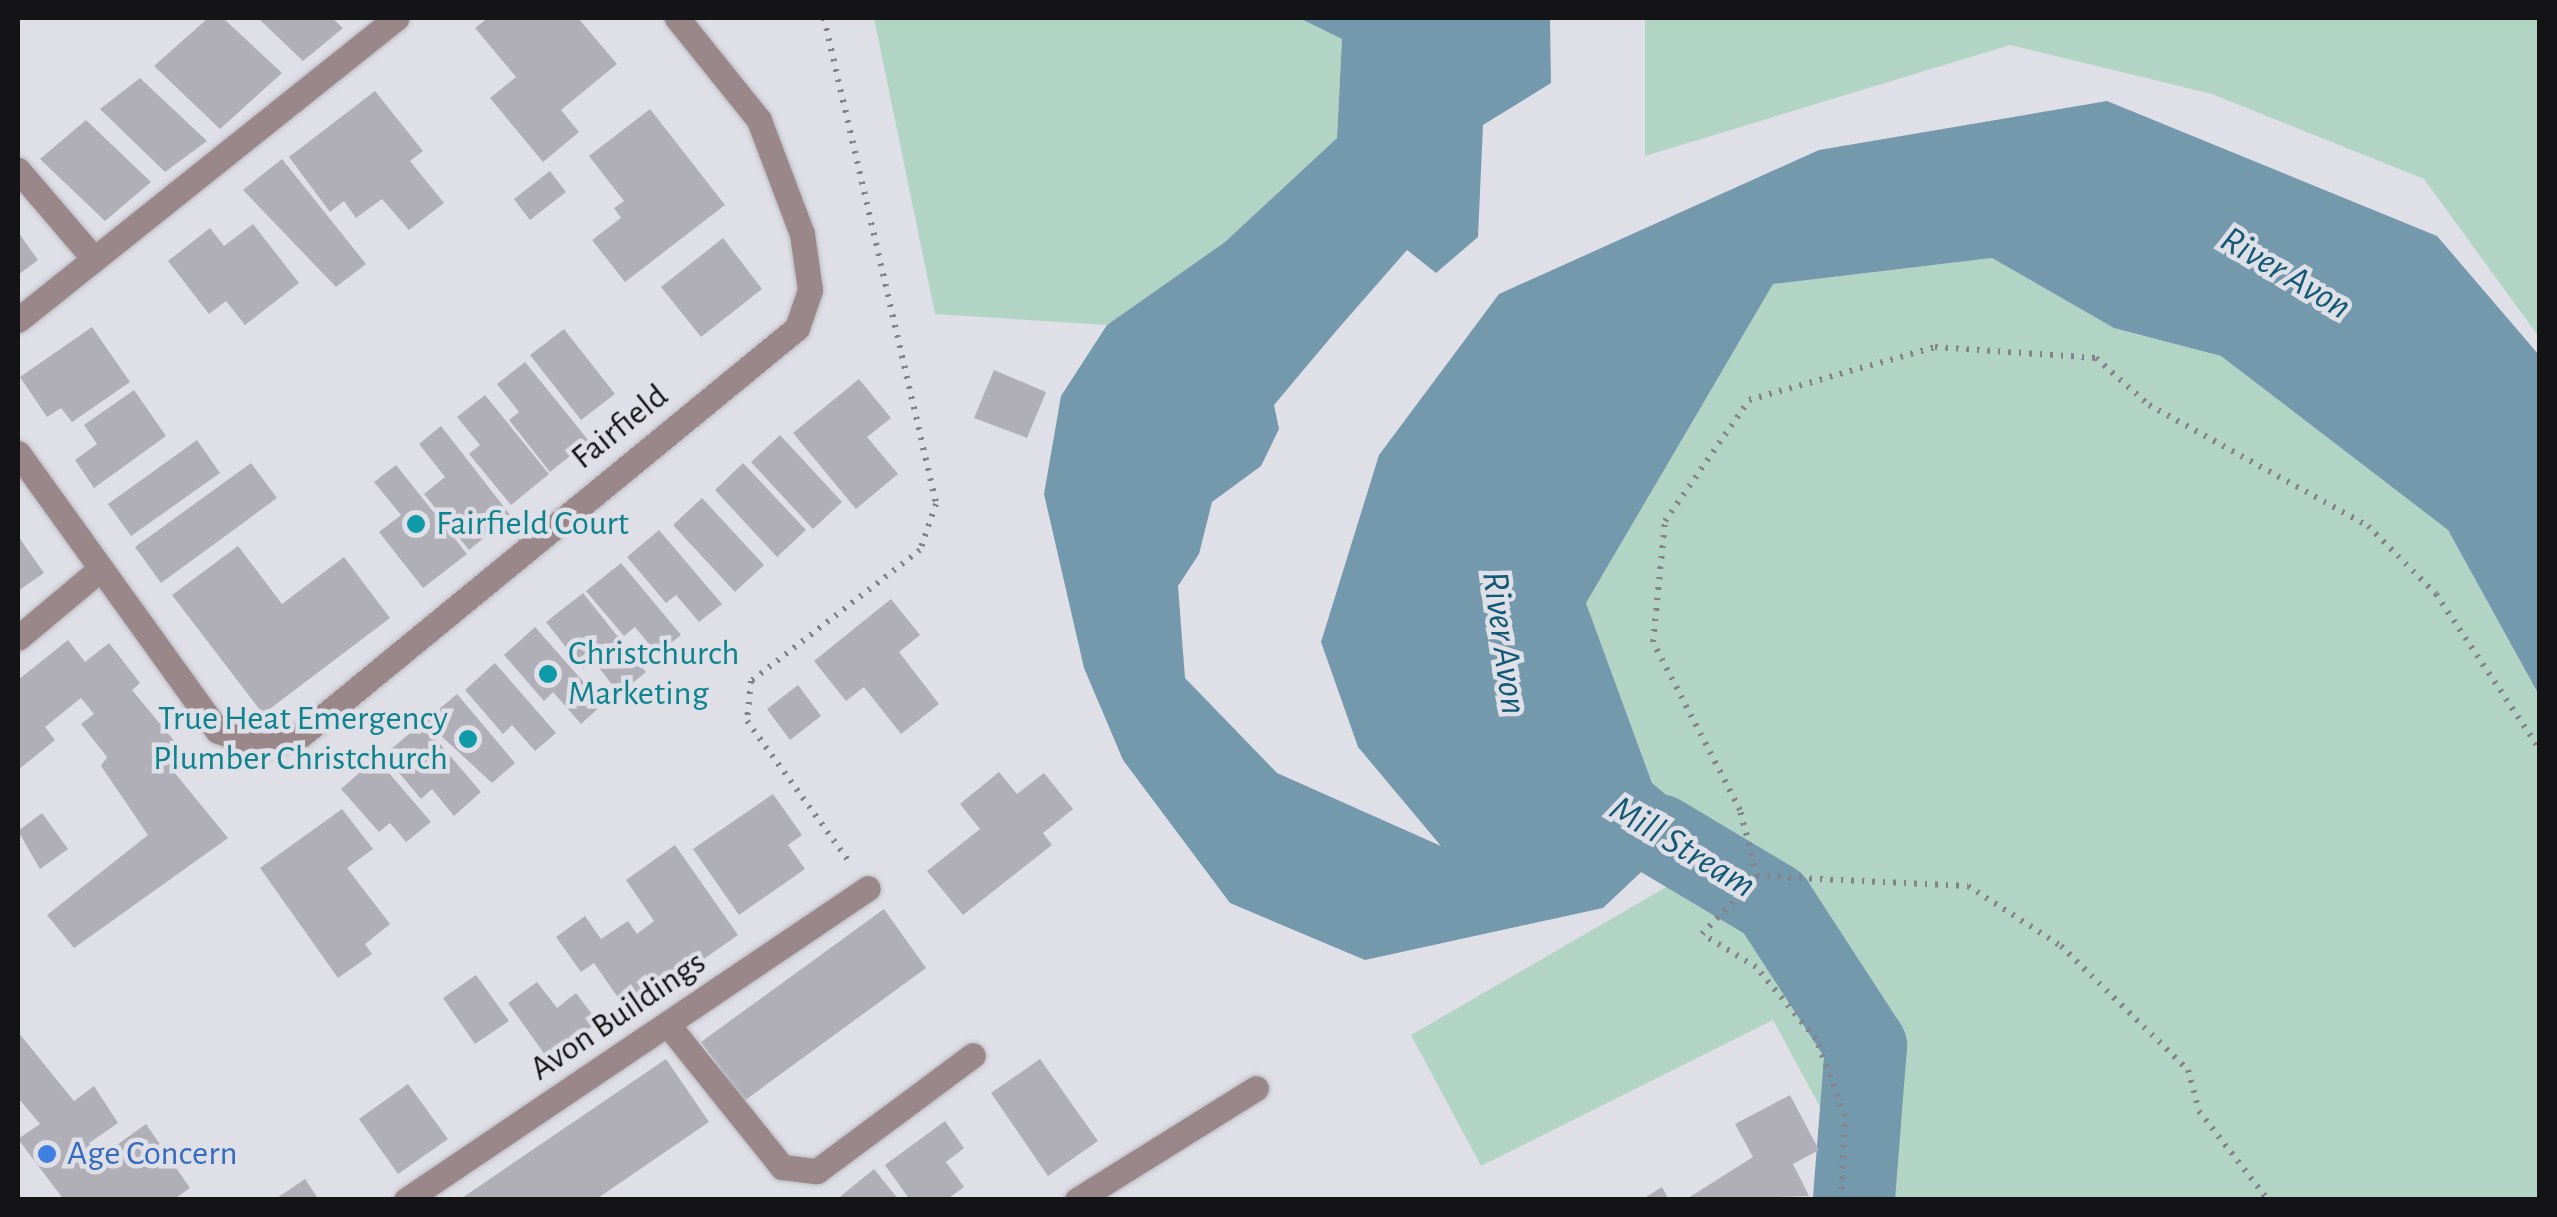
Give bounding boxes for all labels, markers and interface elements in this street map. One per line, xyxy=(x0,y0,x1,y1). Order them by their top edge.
water label: River Avon xyxy=(2212,217,2358,331)
street label: Fairfield xyxy=(563,375,677,479)
place label: Fairfield Court xyxy=(436,503,629,545)
marker: Fairfield Court xyxy=(405,513,427,535)
water label: River Avon xyxy=(1470,569,1536,717)
place label: Christchurch Marketing xyxy=(568,633,740,715)
marker: Christchurch Marketing xyxy=(537,663,559,685)
place label: True Heat Emergency Plumber Christchurch xyxy=(153,698,448,780)
marker: True Heat Emergency Plumber Christchurch xyxy=(457,728,479,750)
water label: Mill Stream xyxy=(1601,787,1763,909)
street label: Avon Buildings xyxy=(522,942,714,1090)
place label: Age Concern xyxy=(67,1133,238,1175)
marker: Age Concern xyxy=(36,1143,58,1165)

